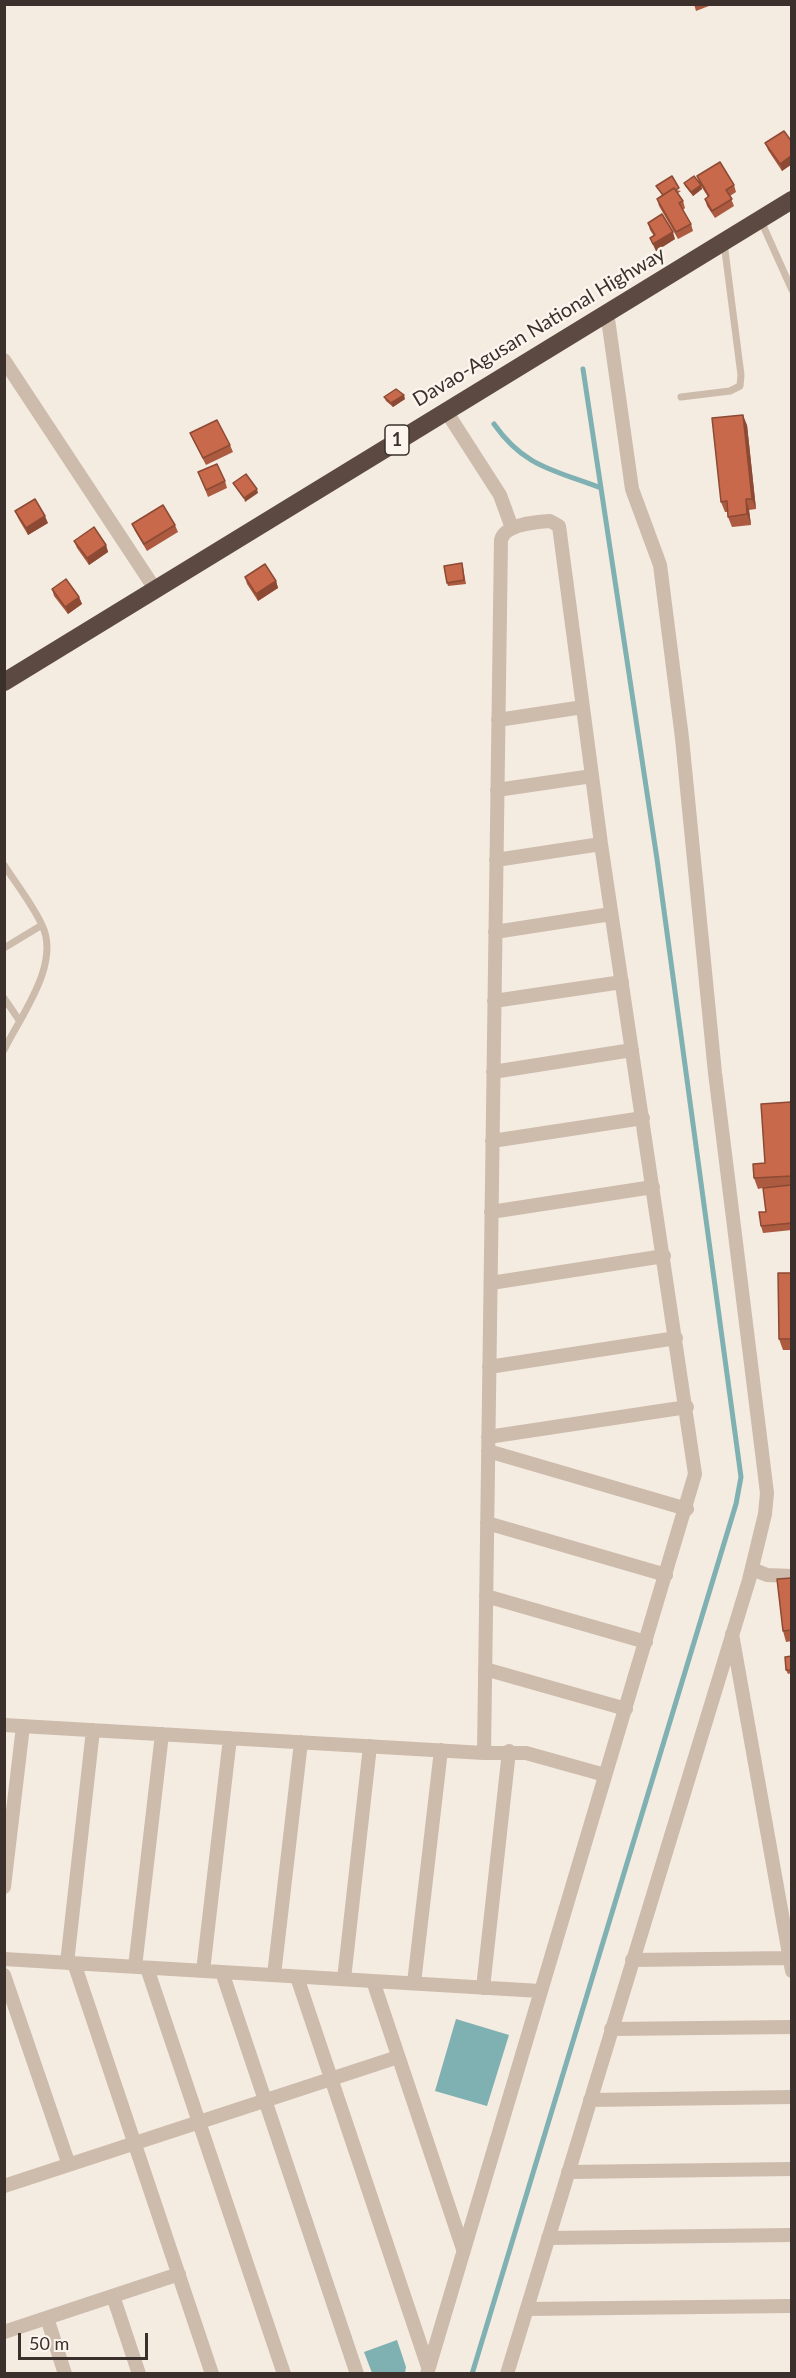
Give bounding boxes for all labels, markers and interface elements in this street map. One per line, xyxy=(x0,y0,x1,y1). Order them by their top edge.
street label: Davao-Agusan National Highway xyxy=(409,242,669,412)
road number: 1 xyxy=(385,425,409,455)
scale bar xyxy=(21,2321,152,2359)
text: 50 m xyxy=(29,2332,69,2354)

